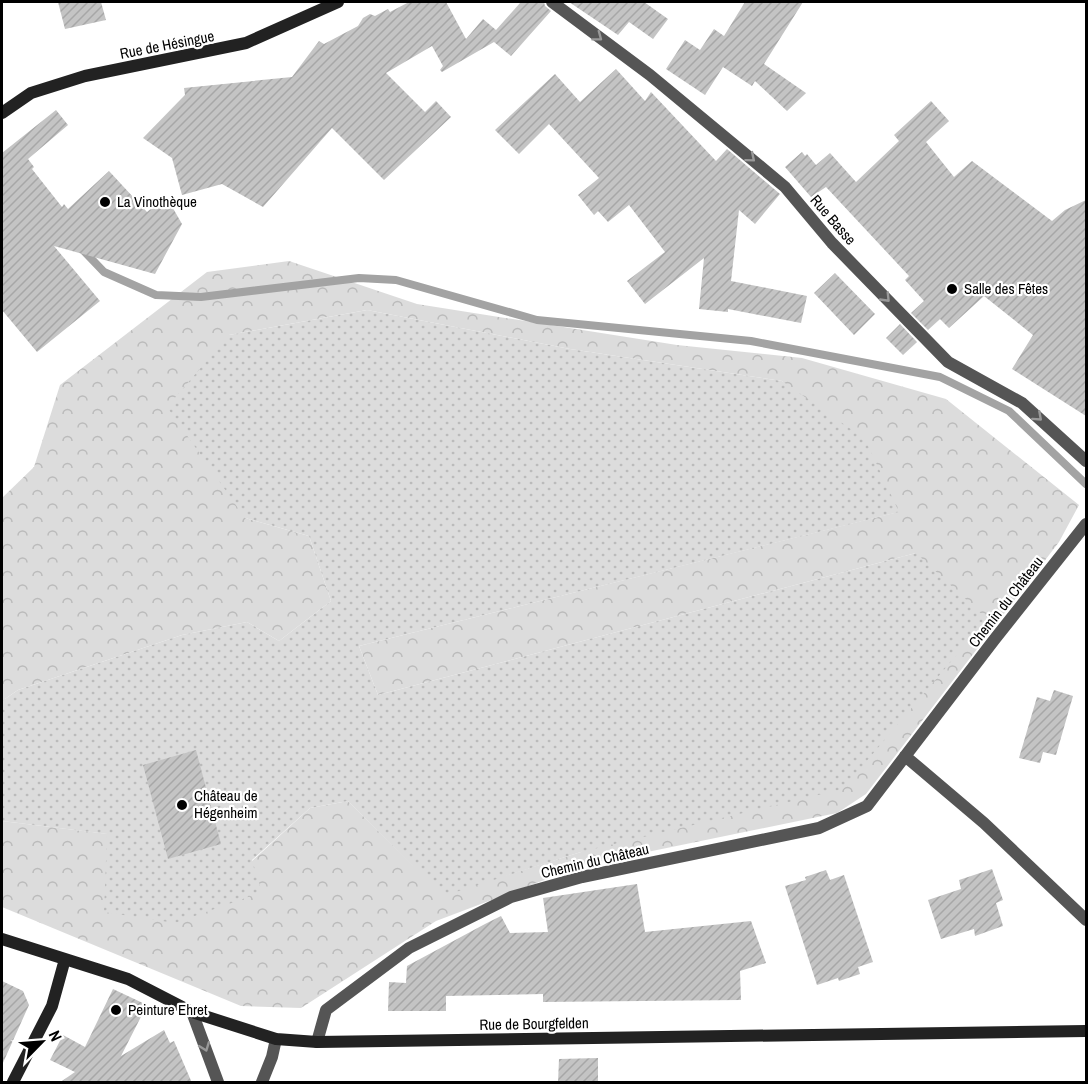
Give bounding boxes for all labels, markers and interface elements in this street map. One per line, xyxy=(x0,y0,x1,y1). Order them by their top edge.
street label: Rue de Hésingue xyxy=(118,25,216,64)
one-way arrow xyxy=(592,29,603,40)
one-way arrow xyxy=(744,151,755,162)
street label: Rue Basse xyxy=(806,190,861,249)
place label: La Vinothèque xyxy=(117,191,197,212)
marker: La Vinothèque xyxy=(98,195,112,209)
place label: Salle des Fêtes xyxy=(964,278,1048,299)
marker: Salle des Fêtes xyxy=(945,282,959,296)
one-way arrow xyxy=(879,292,890,302)
one-way arrow xyxy=(1031,410,1042,421)
street label: Chemin du Château xyxy=(963,552,1048,652)
place label: Château de Hégenheim xyxy=(194,785,258,823)
marker: Château de Hégenheim xyxy=(175,798,189,812)
street label: Chemin du Château xyxy=(539,838,651,883)
place label: Peinture Ehret xyxy=(128,999,208,1020)
marker: Peinture Ehret xyxy=(109,1003,123,1017)
north arrow xyxy=(12,1012,72,1072)
street label: Rue de Bourgfelden xyxy=(479,1012,589,1035)
text: N xyxy=(44,1027,68,1045)
one-way arrow xyxy=(198,1041,210,1052)

